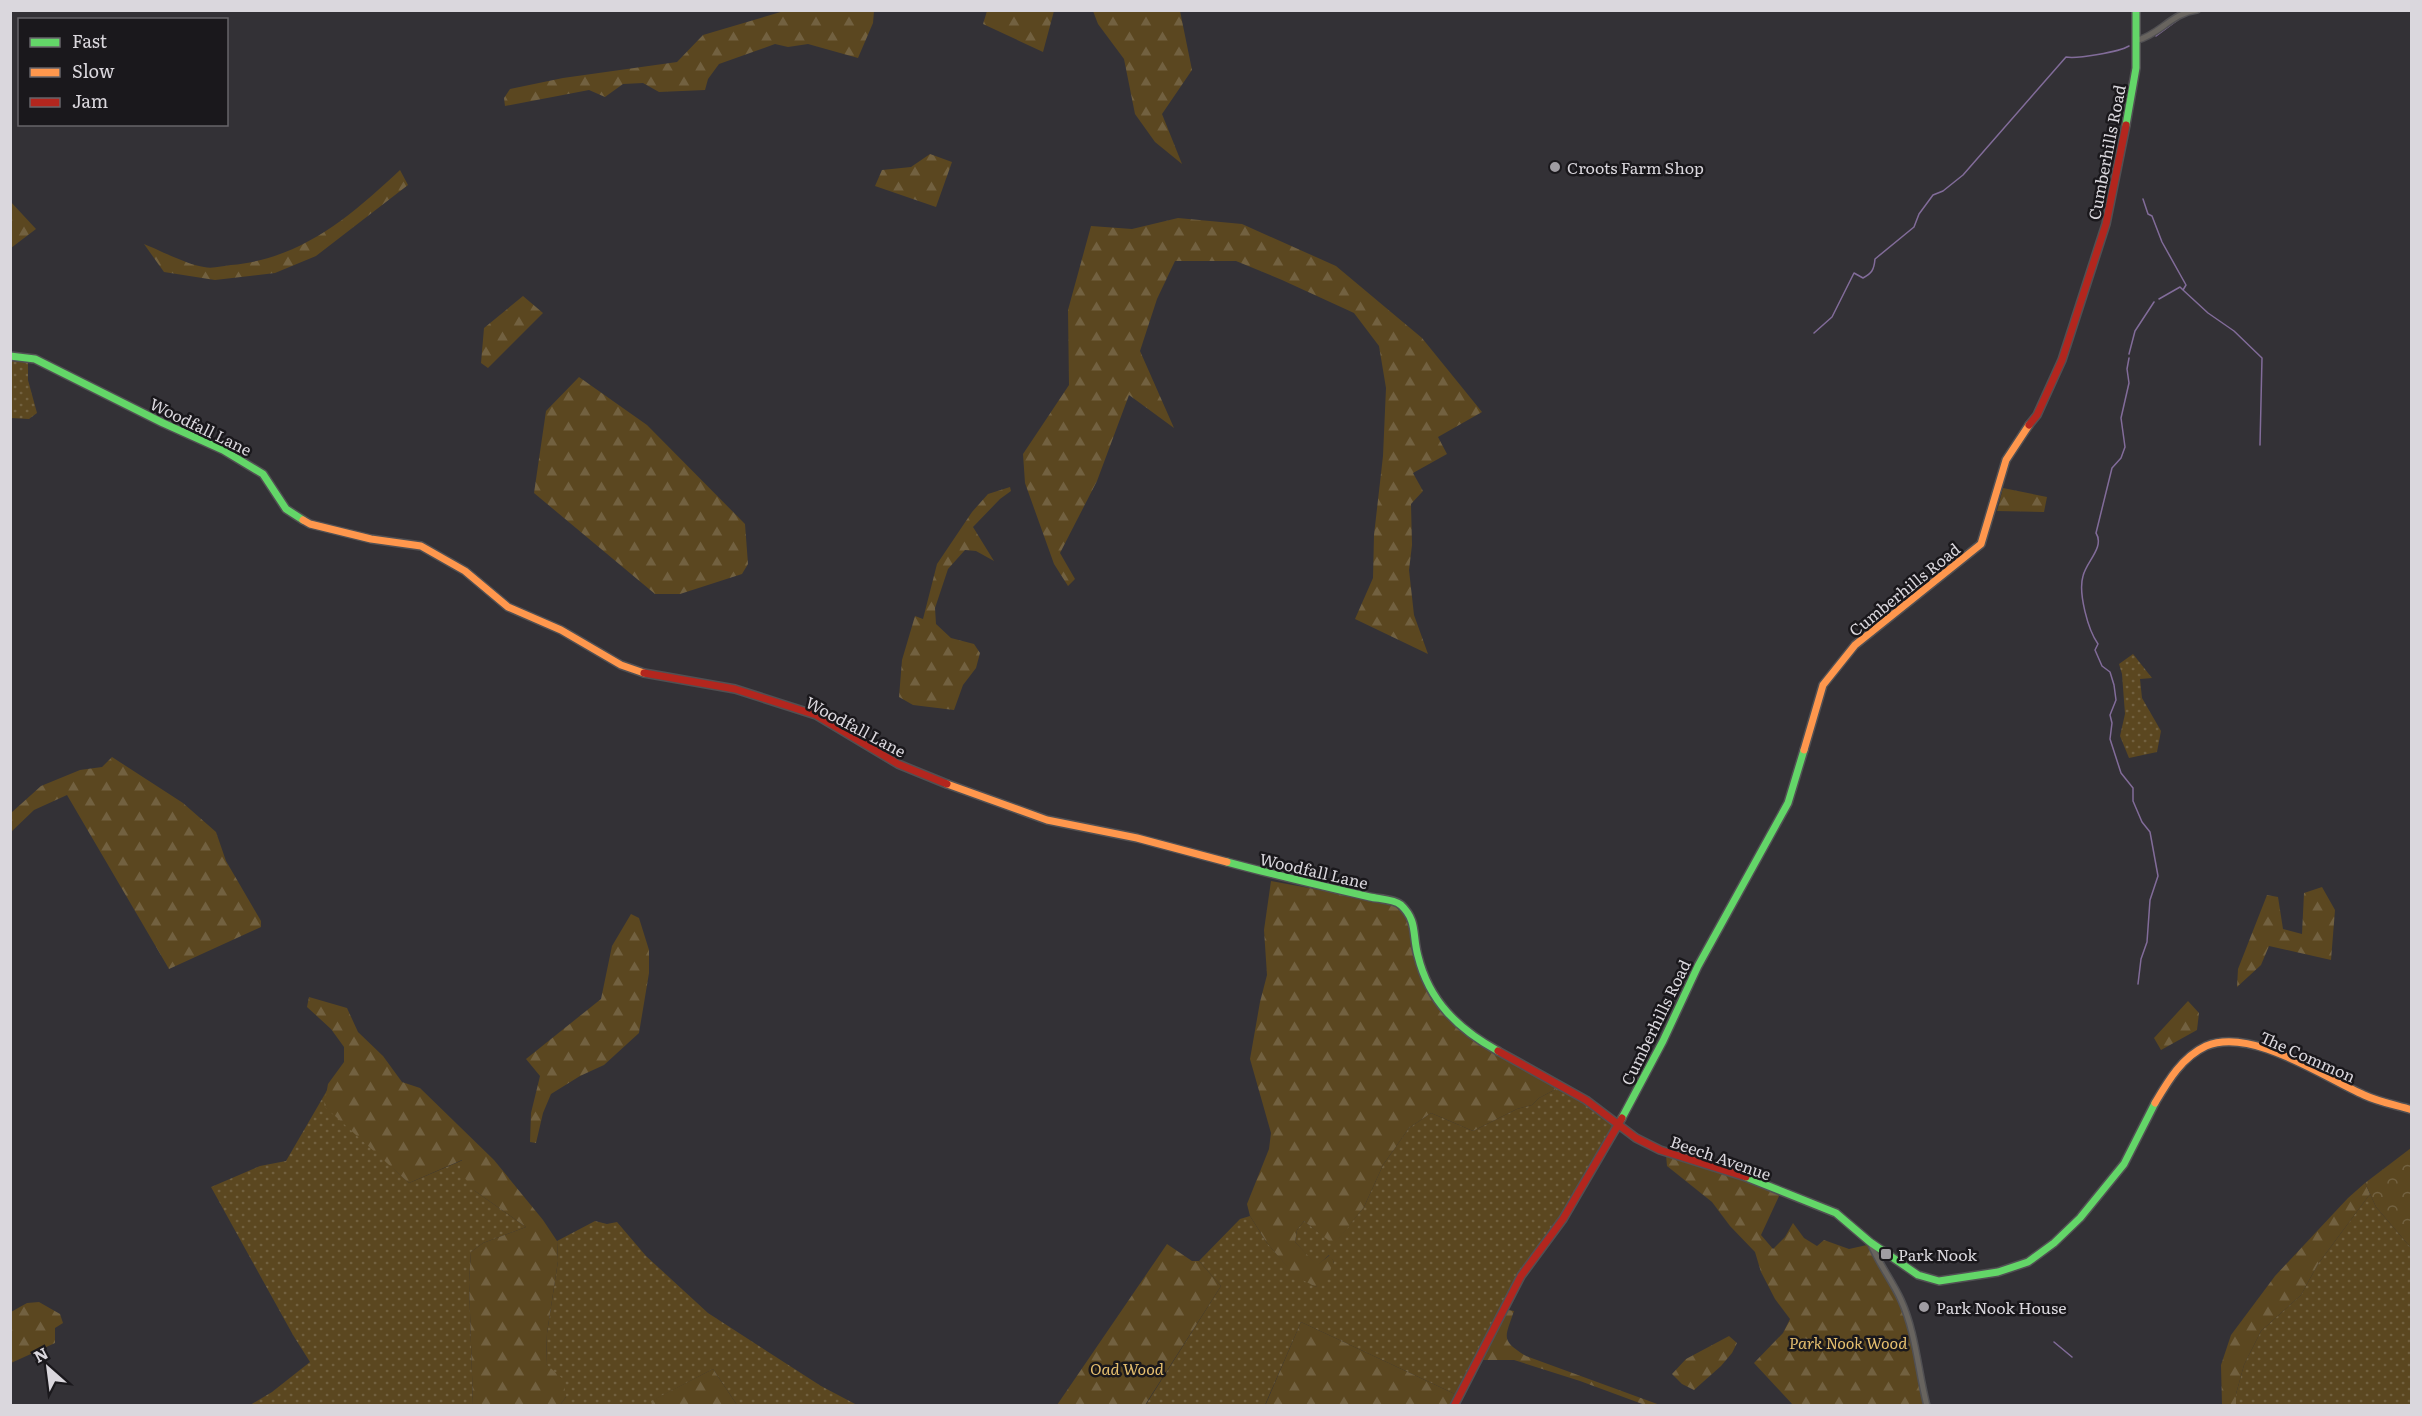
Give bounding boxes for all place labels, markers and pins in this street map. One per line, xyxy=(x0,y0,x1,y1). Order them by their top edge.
place label: Croots Farm Shop xyxy=(1567,155,1704,179)
marker: Croots Farm Shop xyxy=(1548,160,1562,174)
place label: Park Nook xyxy=(1898,1242,1977,1266)
marker: Park Nook xyxy=(1879,1247,1893,1261)
place label: Park Nook House xyxy=(1936,1295,2067,1319)
marker: Park Nook House xyxy=(1917,1300,1931,1314)

